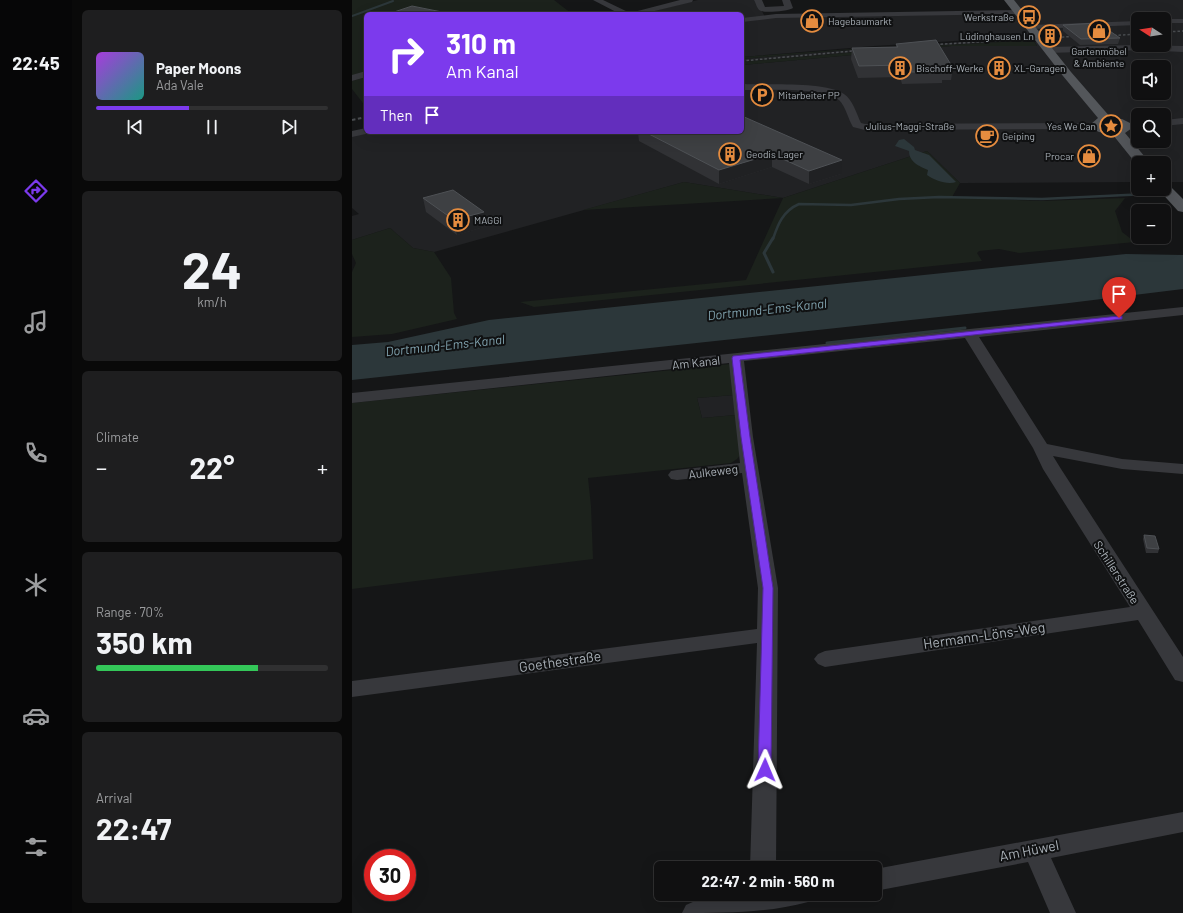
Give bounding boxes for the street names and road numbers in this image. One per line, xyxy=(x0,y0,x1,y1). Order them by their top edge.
street label: Julius-Maggi-Straße xyxy=(866,120,954,132)
street label: Am Kanal xyxy=(671,353,721,371)
street label: Aulkeweg xyxy=(687,461,739,481)
street label: Schillerstraße xyxy=(1091,538,1143,606)
street label: Hermann-Löns-Weg xyxy=(922,618,1046,652)
street label: Goethestraße xyxy=(518,647,602,675)
street label: Am Hüwel xyxy=(998,836,1060,864)

